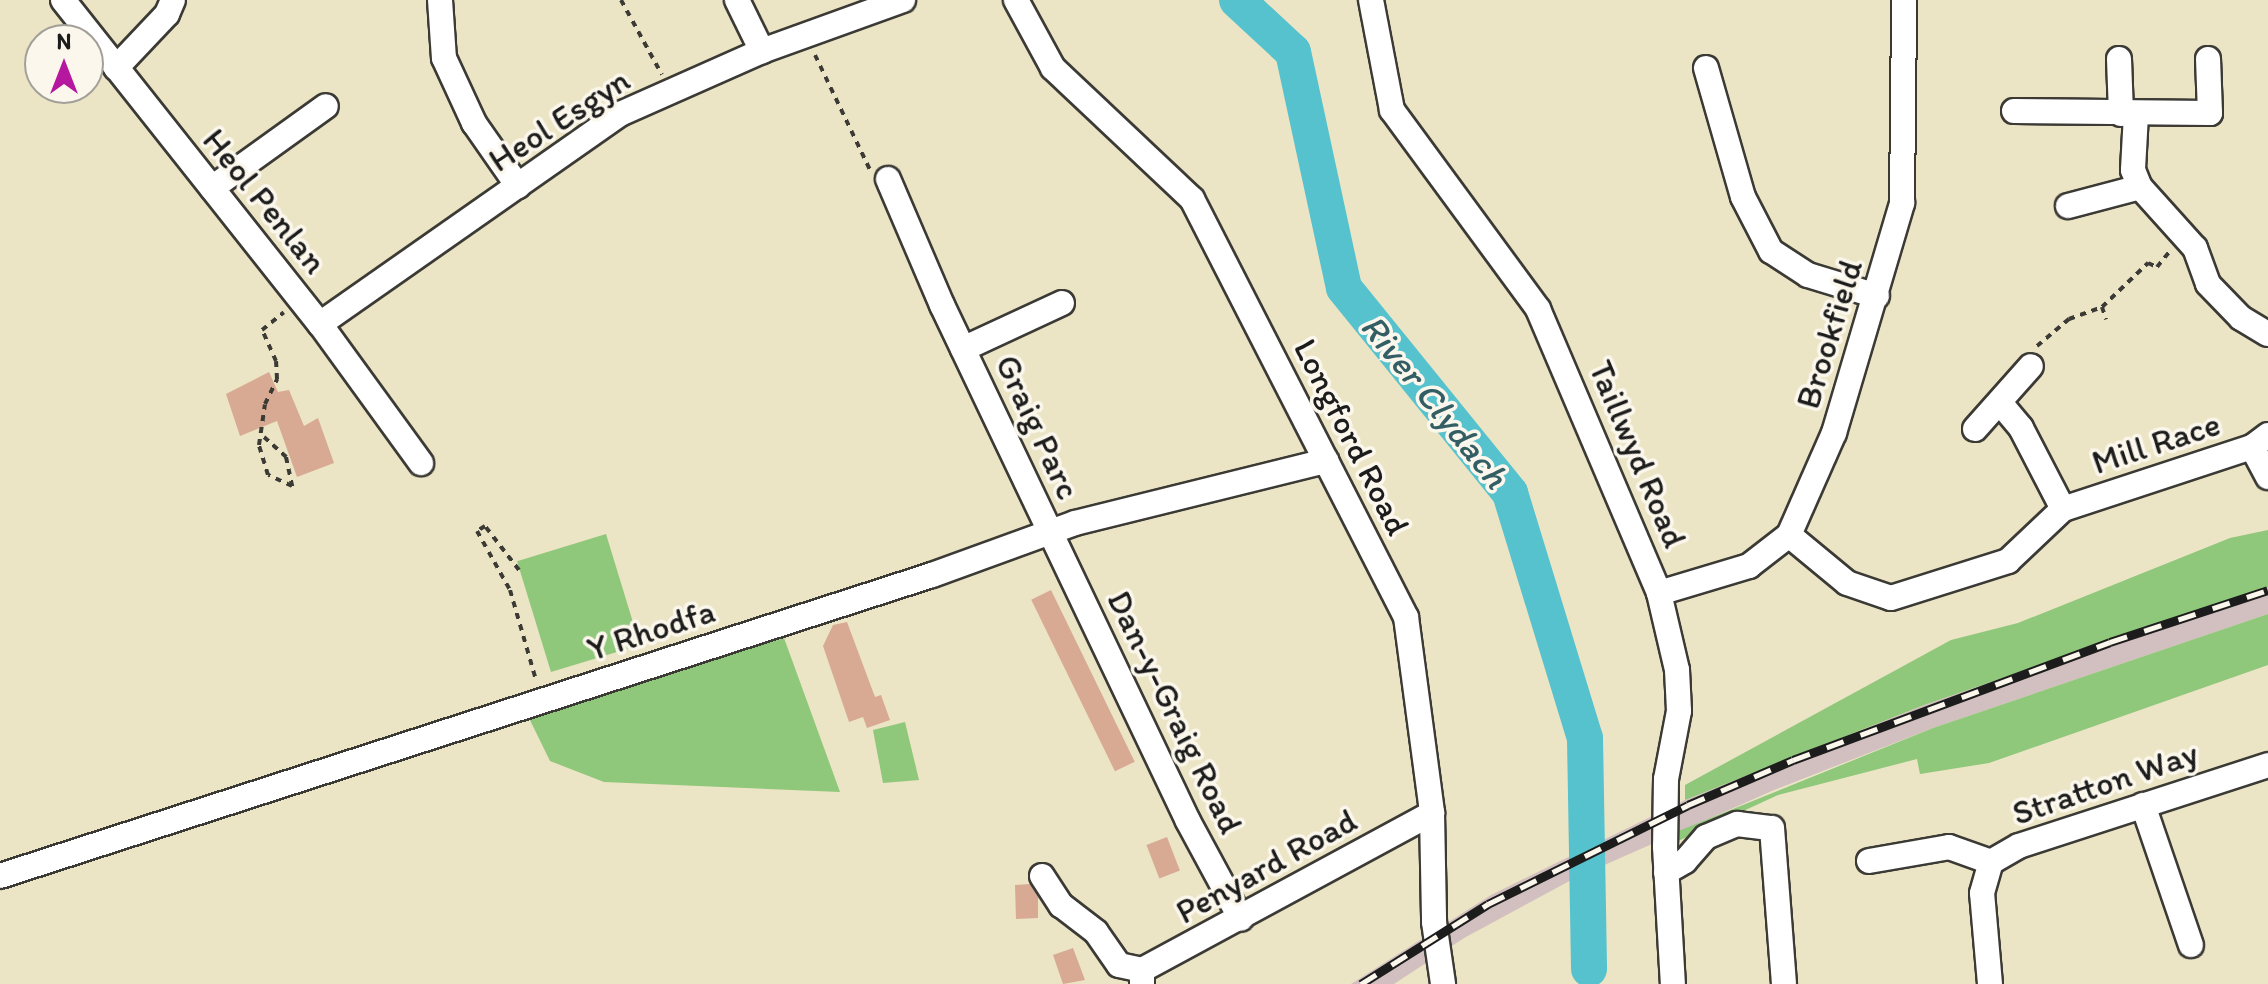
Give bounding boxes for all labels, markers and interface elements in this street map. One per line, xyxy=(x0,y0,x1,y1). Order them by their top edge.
north arrow xyxy=(24,24,104,104)
text: N xyxy=(57,28,71,55)
street label: Heol Esgyn xyxy=(480,59,638,181)
street label: Heol Penlan xyxy=(194,121,336,281)
street label: Brookfield xyxy=(1787,254,1871,414)
water label: River Clydach xyxy=(1352,306,1518,496)
street label: Longford Road xyxy=(1285,332,1419,542)
street label: Graig Parc xyxy=(987,349,1089,505)
street label: Taillwyd Road xyxy=(1580,354,1696,554)
street label: Mill Race xyxy=(2087,403,2225,483)
street label: Dan-y-Graig Road xyxy=(1099,584,1251,840)
street label: Y Rhodfa xyxy=(582,590,720,670)
street label: Stratton Way xyxy=(2008,732,2202,834)
street label: Penyard Road xyxy=(1169,800,1363,932)

